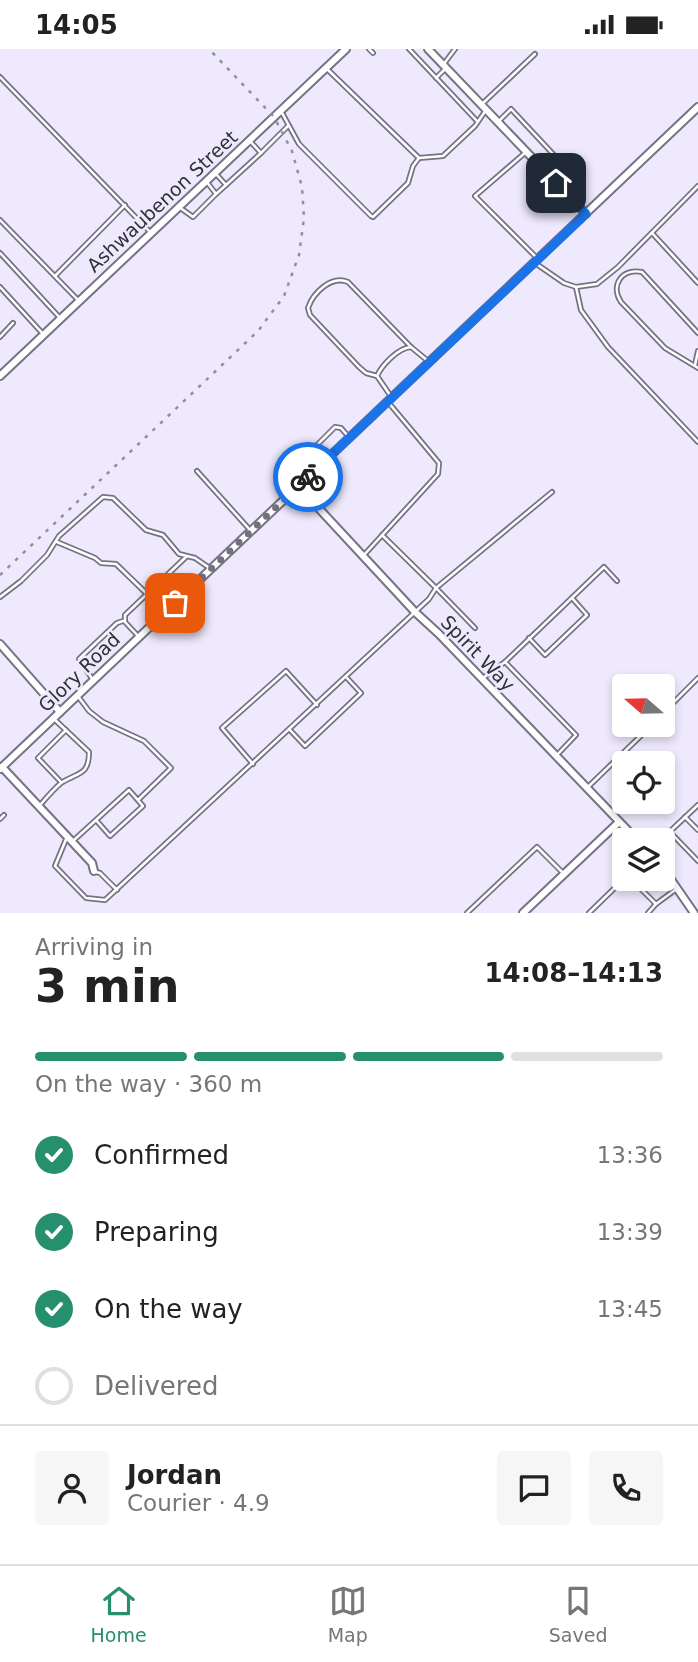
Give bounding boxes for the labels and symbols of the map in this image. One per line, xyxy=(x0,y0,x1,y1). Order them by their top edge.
street label: Ashwaubenon Street xyxy=(82,126,242,276)
pin xyxy=(526,153,586,213)
courier xyxy=(273,442,343,512)
pin xyxy=(145,573,205,633)
street label: Spirit Way xyxy=(437,611,519,695)
street label: Glory Road xyxy=(34,628,124,716)
north arrow xyxy=(612,674,676,737)

